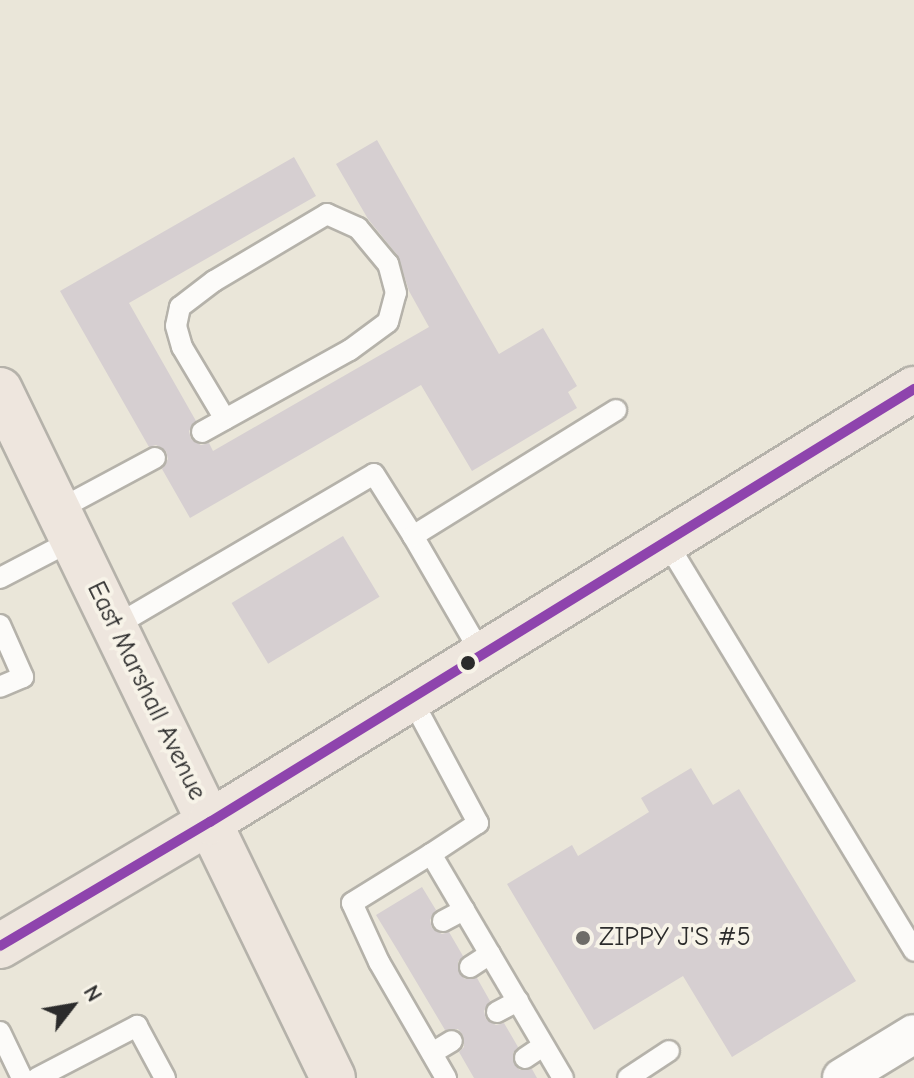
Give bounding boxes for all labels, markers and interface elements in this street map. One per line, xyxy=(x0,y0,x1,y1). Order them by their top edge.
street label: East Marshall Avenue xyxy=(80,577,212,805)
unlabelled marker xyxy=(460,655,476,671)
place label: ZIPPY J'S #5 xyxy=(599,922,751,954)
marker: ZIPPY J'S #5 xyxy=(574,929,592,947)
north arrow xyxy=(32,966,112,1046)
text: N xyxy=(78,981,107,1006)

